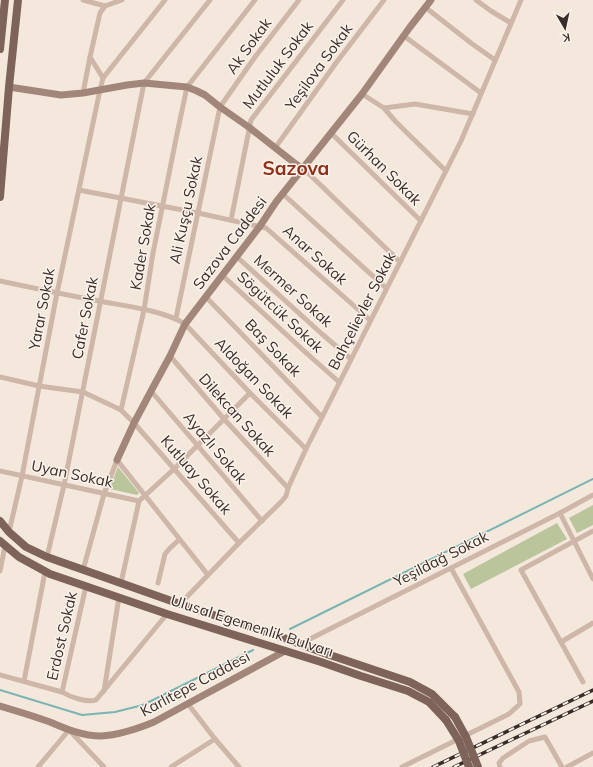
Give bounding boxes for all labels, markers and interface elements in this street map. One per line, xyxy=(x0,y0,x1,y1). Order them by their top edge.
north arrow xyxy=(545,8,585,48)
street label: Ak Sokak xyxy=(222,14,276,78)
street label: Mutluluk Sokak xyxy=(238,17,317,112)
street label: Yeşilova Sokak xyxy=(280,20,356,114)
text: K xyxy=(561,30,571,45)
street label: Gürhan Sokak xyxy=(343,126,426,209)
street label: Ali Kuşçu Sokak xyxy=(165,154,206,266)
district label: Sazova xyxy=(263,156,329,180)
street label: Sazova Caddesi xyxy=(189,193,271,293)
street label: Kader Sokak xyxy=(126,202,159,292)
street label: Anar Sokak xyxy=(279,221,352,289)
street label: Bahçelievler Sokak xyxy=(324,248,400,373)
street label: Mermer Sokak xyxy=(250,250,337,331)
street label: Yarar Sokak xyxy=(24,266,59,352)
street label: Sögütcük Sokak xyxy=(233,267,328,357)
street label: Cafer Sokak xyxy=(67,275,102,361)
street label: Baş Sokak xyxy=(241,315,306,381)
street label: Aldoğan Sokak xyxy=(211,333,298,422)
street label: Dilekcan Sokak xyxy=(195,369,280,460)
street label: Ayazlı Sokak xyxy=(180,408,251,488)
street label: Kutluay Sokak xyxy=(157,431,236,518)
street label: Uyan Sokak xyxy=(30,456,115,491)
street label: Yeşildağ Sokak xyxy=(389,526,492,591)
street label: Erdost Sokak xyxy=(42,589,81,682)
street label: Ulusal Egemenlik Bulvarı xyxy=(168,590,336,661)
street label: Karlıtepe Caddesi xyxy=(137,647,253,721)

